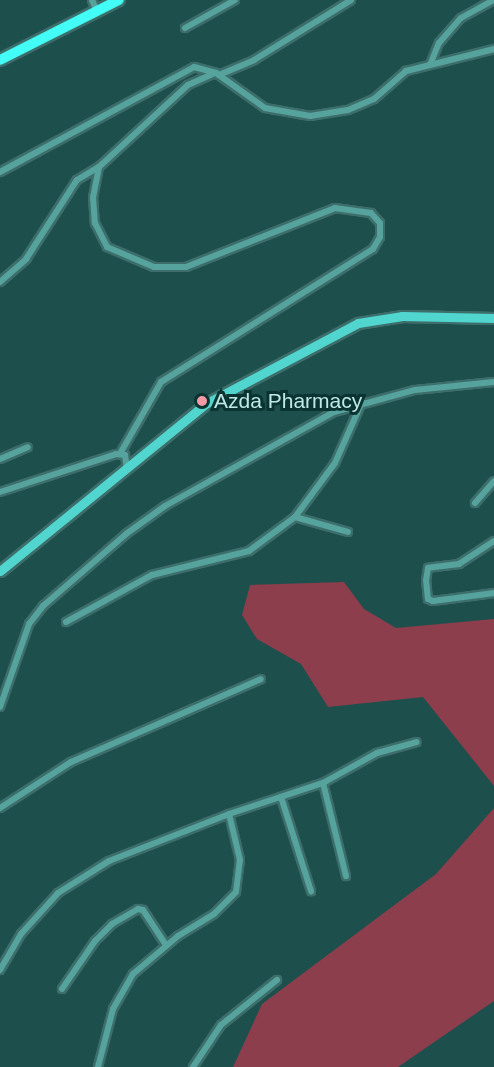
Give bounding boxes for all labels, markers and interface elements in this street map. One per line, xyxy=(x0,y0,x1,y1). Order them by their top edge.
place label: Azda Pharmacy xyxy=(214,388,362,414)
marker: Azda Pharmacy xyxy=(195,394,209,408)

